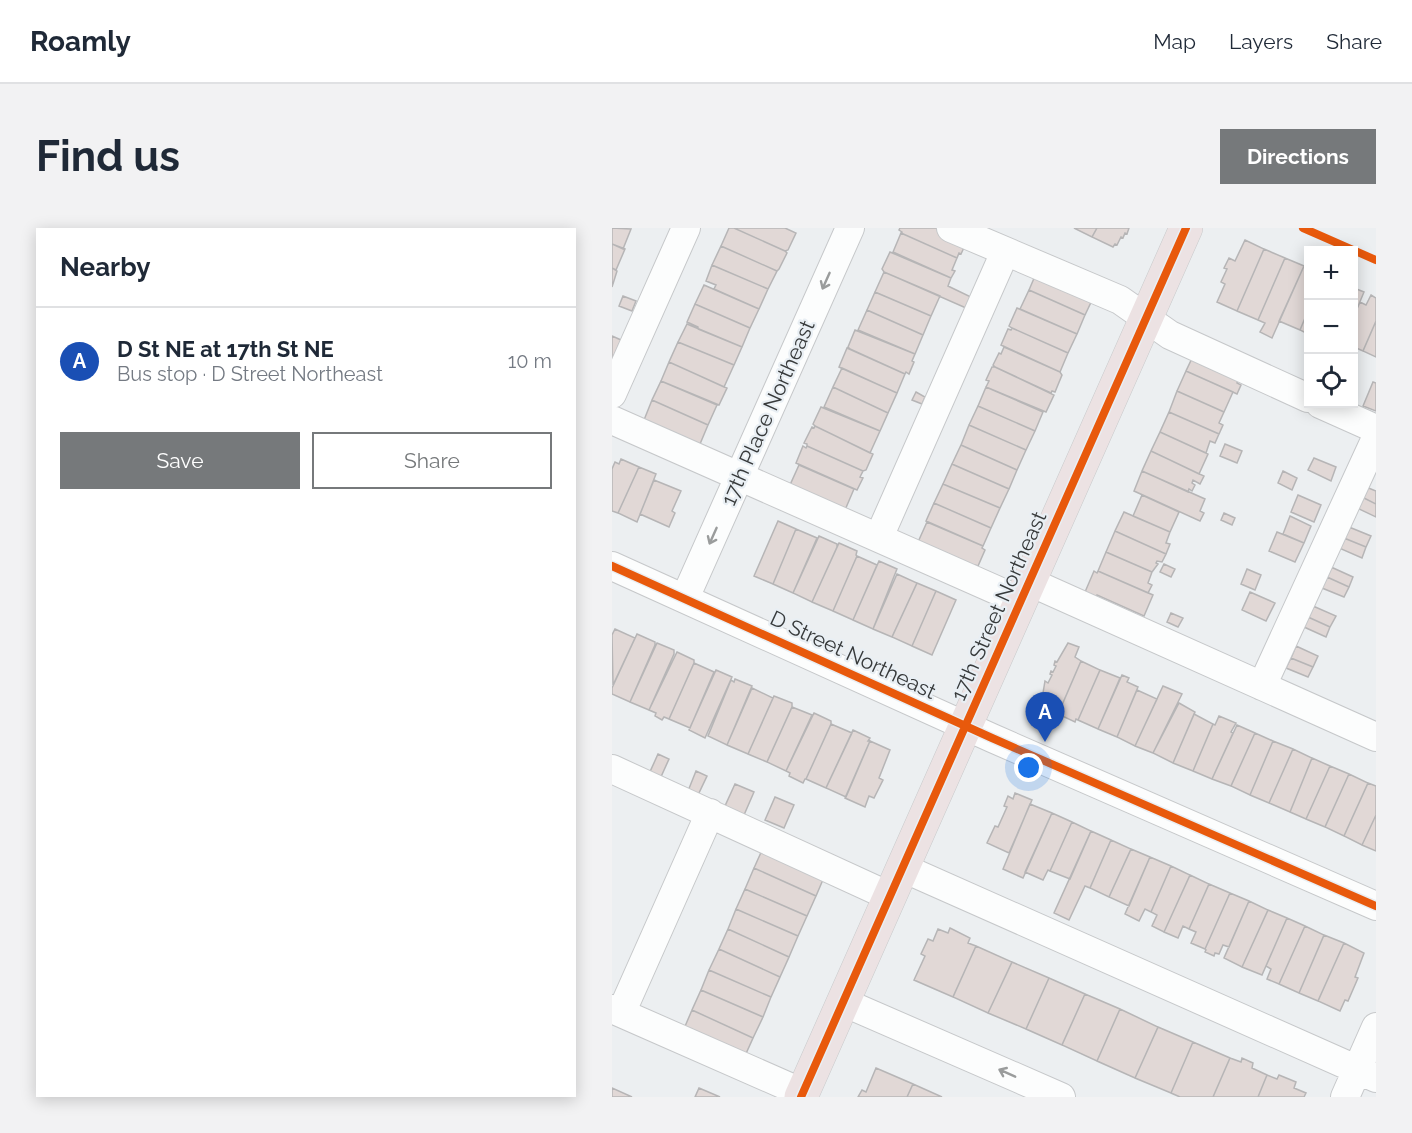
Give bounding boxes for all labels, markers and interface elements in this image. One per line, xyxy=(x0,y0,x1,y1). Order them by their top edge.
text: Roamly xyxy=(30,25,131,58)
text: Map xyxy=(1153,29,1196,54)
text: Layers xyxy=(1229,29,1293,54)
text: Share xyxy=(1326,29,1382,54)
button: Directions xyxy=(1220,129,1376,184)
text: Find us xyxy=(36,132,180,181)
map controls xyxy=(1304,246,1358,408)
button: + xyxy=(1304,246,1358,300)
text: Nearby xyxy=(60,252,150,282)
one-way arrow xyxy=(820,272,832,290)
button: − xyxy=(1304,300,1358,354)
street label: 17th Place Northeast xyxy=(715,316,820,509)
text: D St NE at 17th St NE xyxy=(117,336,334,362)
text: A xyxy=(73,349,86,373)
text: 10 m xyxy=(508,349,552,373)
button: locate xyxy=(1304,354,1358,408)
text: Bus stop · D Street Northeast xyxy=(117,362,383,386)
button: Save xyxy=(60,432,300,489)
button: Share xyxy=(312,432,552,489)
street label: 17th Street Northeast xyxy=(946,507,1052,704)
one-way arrow xyxy=(706,527,718,545)
street label: D Street Northeast xyxy=(766,605,940,704)
pin: A xyxy=(1026,692,1064,742)
your location xyxy=(1014,753,1043,782)
one-way arrow xyxy=(999,1067,1017,1079)

